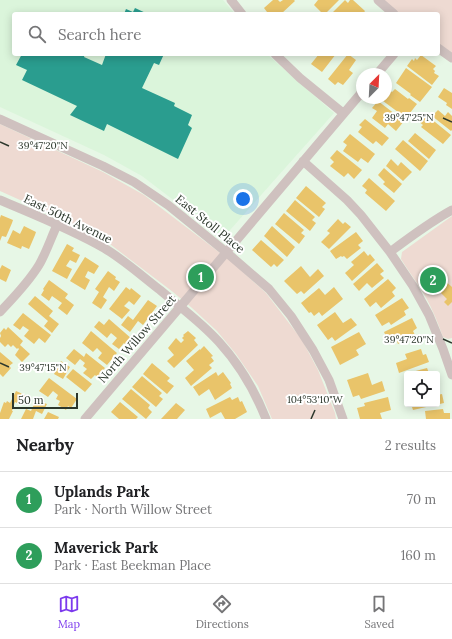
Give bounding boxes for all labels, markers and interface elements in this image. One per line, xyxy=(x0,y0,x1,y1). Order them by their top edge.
search box xyxy=(12,12,440,56)
icon: search xyxy=(26,23,48,45)
text: Search here xyxy=(58,25,141,44)
north arrow xyxy=(356,68,392,104)
text: 39°47'25"N xyxy=(384,111,434,124)
text: 39°47'20"N xyxy=(18,139,68,152)
your location xyxy=(233,189,253,209)
street label: East 50th Avenue xyxy=(21,191,115,247)
street label: East Stoll Place xyxy=(173,191,248,256)
pin: 1 xyxy=(188,262,214,292)
pin: 2 xyxy=(420,265,446,295)
street label: North Willow Street xyxy=(94,291,179,386)
text: 39°47'20"N xyxy=(384,333,434,346)
text: 39°47'15"N xyxy=(19,361,67,374)
map controls xyxy=(404,371,440,407)
button: locate xyxy=(404,371,440,407)
scale bar xyxy=(12,391,78,410)
text: 50 m xyxy=(18,393,44,407)
text: 104°53'10"W xyxy=(287,393,344,406)
text: Nearby xyxy=(16,434,74,456)
text: 2 results xyxy=(385,437,436,454)
text: Uplands Park xyxy=(54,482,150,501)
text: 1 xyxy=(26,491,32,508)
text: 70 m xyxy=(407,491,436,508)
text: Park · North Willow Street xyxy=(54,501,212,518)
text: Maverick Park xyxy=(54,538,158,557)
text: 2 xyxy=(26,547,32,564)
text: 160 m xyxy=(401,547,436,564)
text: Park · East Beekman Place xyxy=(54,557,211,574)
tab: Map xyxy=(58,593,80,631)
tab: Directions xyxy=(196,593,249,631)
tab: Saved xyxy=(364,593,394,631)

